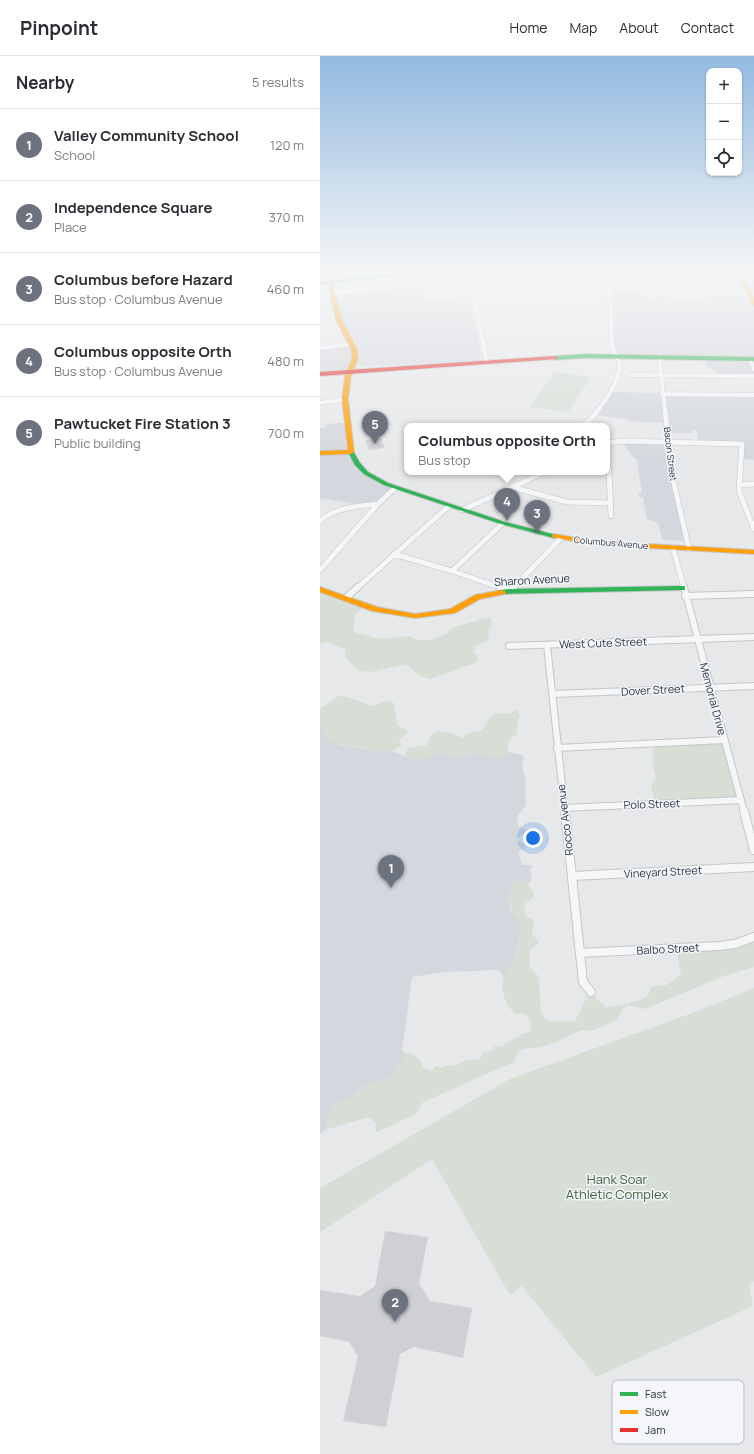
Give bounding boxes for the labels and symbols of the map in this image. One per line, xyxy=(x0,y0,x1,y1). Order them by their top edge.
pin: 5 xyxy=(362,411,388,444)
street label: Bacon Street xyxy=(661,426,680,482)
pin: 4 xyxy=(494,488,520,521)
pin: 3 xyxy=(524,500,550,533)
street label: Columbus Avenue xyxy=(573,533,649,552)
street label: Sharon Avenue xyxy=(494,570,571,589)
street label: West Cute Street xyxy=(559,633,647,652)
street label: Memorial Drive xyxy=(697,661,731,737)
street label: Dover Street xyxy=(621,680,685,699)
street label: Rocco Avenue xyxy=(553,783,576,857)
street label: Polo Street xyxy=(623,795,681,812)
your location xyxy=(523,828,543,848)
pin: 1 xyxy=(378,855,404,888)
street label: Vineyard Street xyxy=(623,862,703,881)
street label: Balbo Street xyxy=(636,939,700,958)
park label: Hank Soar Athletic Complex xyxy=(566,1170,668,1203)
pin: 2 xyxy=(382,1289,408,1322)
legend xyxy=(612,1380,744,1444)
text: Fast xyxy=(645,1386,667,1401)
text: Slow xyxy=(645,1404,670,1419)
text: Jam xyxy=(645,1422,666,1437)

